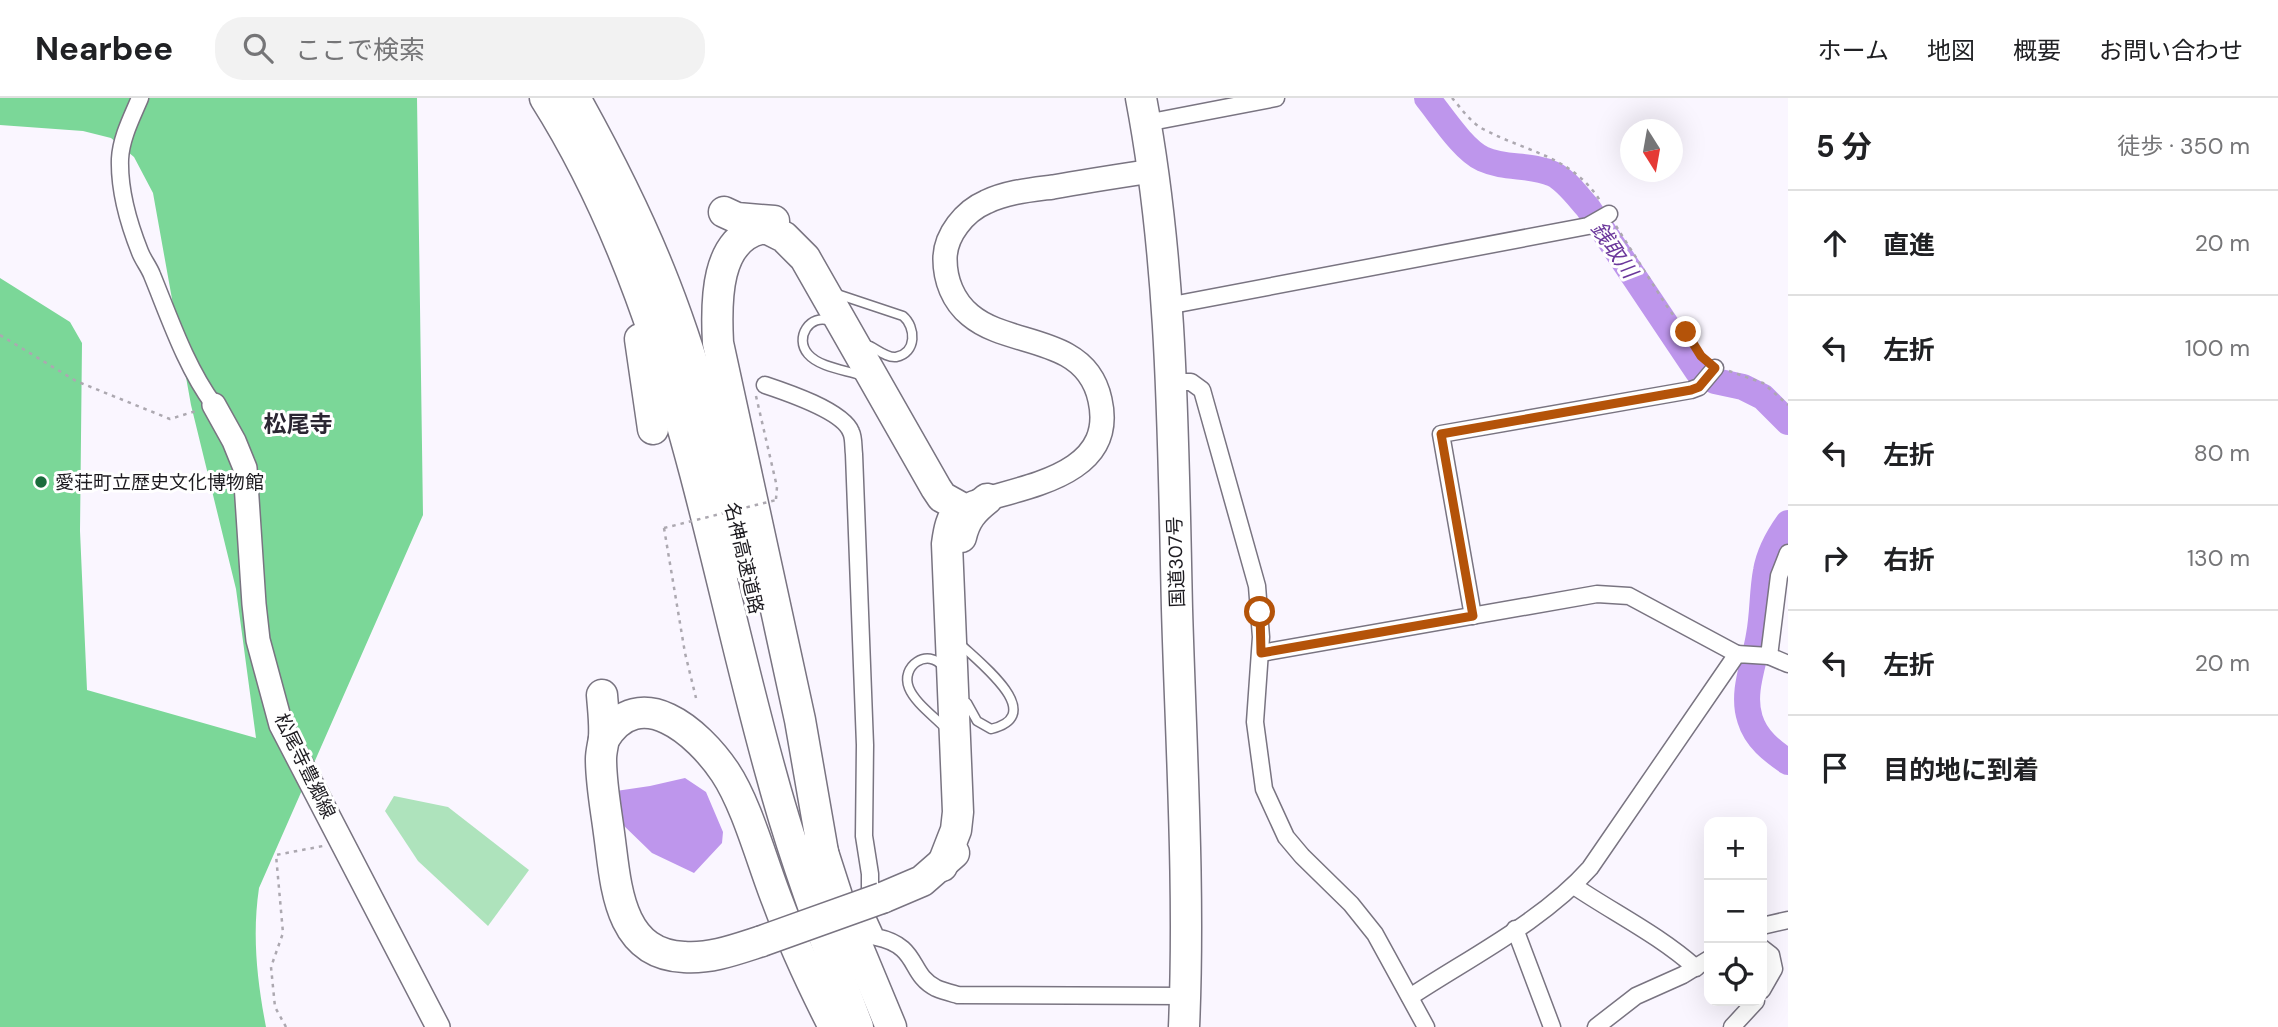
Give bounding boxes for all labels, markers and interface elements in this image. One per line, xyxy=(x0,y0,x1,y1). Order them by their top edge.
search box xyxy=(215,17,705,80)
text: Nearbee xyxy=(35,27,173,70)
icon: search xyxy=(239,29,277,67)
text: ここで検索 xyxy=(295,33,425,67)
text: ホーム xyxy=(1818,35,1889,66)
text: 地図 xyxy=(1927,35,1975,66)
text: 概要 xyxy=(2013,35,2061,66)
text: お問い合わせ xyxy=(2099,35,2243,66)
north arrow xyxy=(1620,119,1683,182)
text: 5 分 xyxy=(1816,127,1872,166)
text: 徒歩 · 350 m xyxy=(2117,131,2250,161)
water label: 銭取川 xyxy=(1584,216,1645,285)
icon: ahead xyxy=(1816,224,1854,262)
text: 直進 xyxy=(1883,228,1935,262)
text: 20 m xyxy=(2195,228,2250,258)
route end xyxy=(1670,316,1701,347)
icon: left xyxy=(1816,329,1854,367)
text: 左折 xyxy=(1883,333,1935,367)
text: 100 m xyxy=(2185,333,2250,363)
district label: 松尾寺 xyxy=(264,409,333,439)
icon: left xyxy=(1816,434,1854,472)
text: 左折 xyxy=(1883,438,1935,472)
text: 80 m xyxy=(2194,438,2250,468)
place label: 愛荘町立歴史文化博物館 xyxy=(55,470,264,495)
marker: 愛荘町立歴史文化博物館 xyxy=(33,474,49,490)
street label: 名神高速道路 xyxy=(719,500,769,616)
street label: 国道307号 xyxy=(1162,516,1190,608)
icon: right xyxy=(1816,539,1854,577)
text: 右折 xyxy=(1883,543,1935,577)
text: 130 m xyxy=(2187,543,2250,573)
route start xyxy=(1244,596,1275,627)
icon: left xyxy=(1816,644,1854,682)
text: 左折 xyxy=(1883,648,1935,682)
text: 20 m xyxy=(2195,648,2250,678)
street label: 松尾寺豊郷線 xyxy=(269,709,341,823)
icon: arrive xyxy=(1816,749,1854,787)
text: 目的地に到着 xyxy=(1883,753,2039,787)
map controls xyxy=(1704,817,1767,1006)
button: + xyxy=(1704,817,1767,880)
button: − xyxy=(1704,880,1767,943)
button: locate xyxy=(1704,943,1767,1006)

